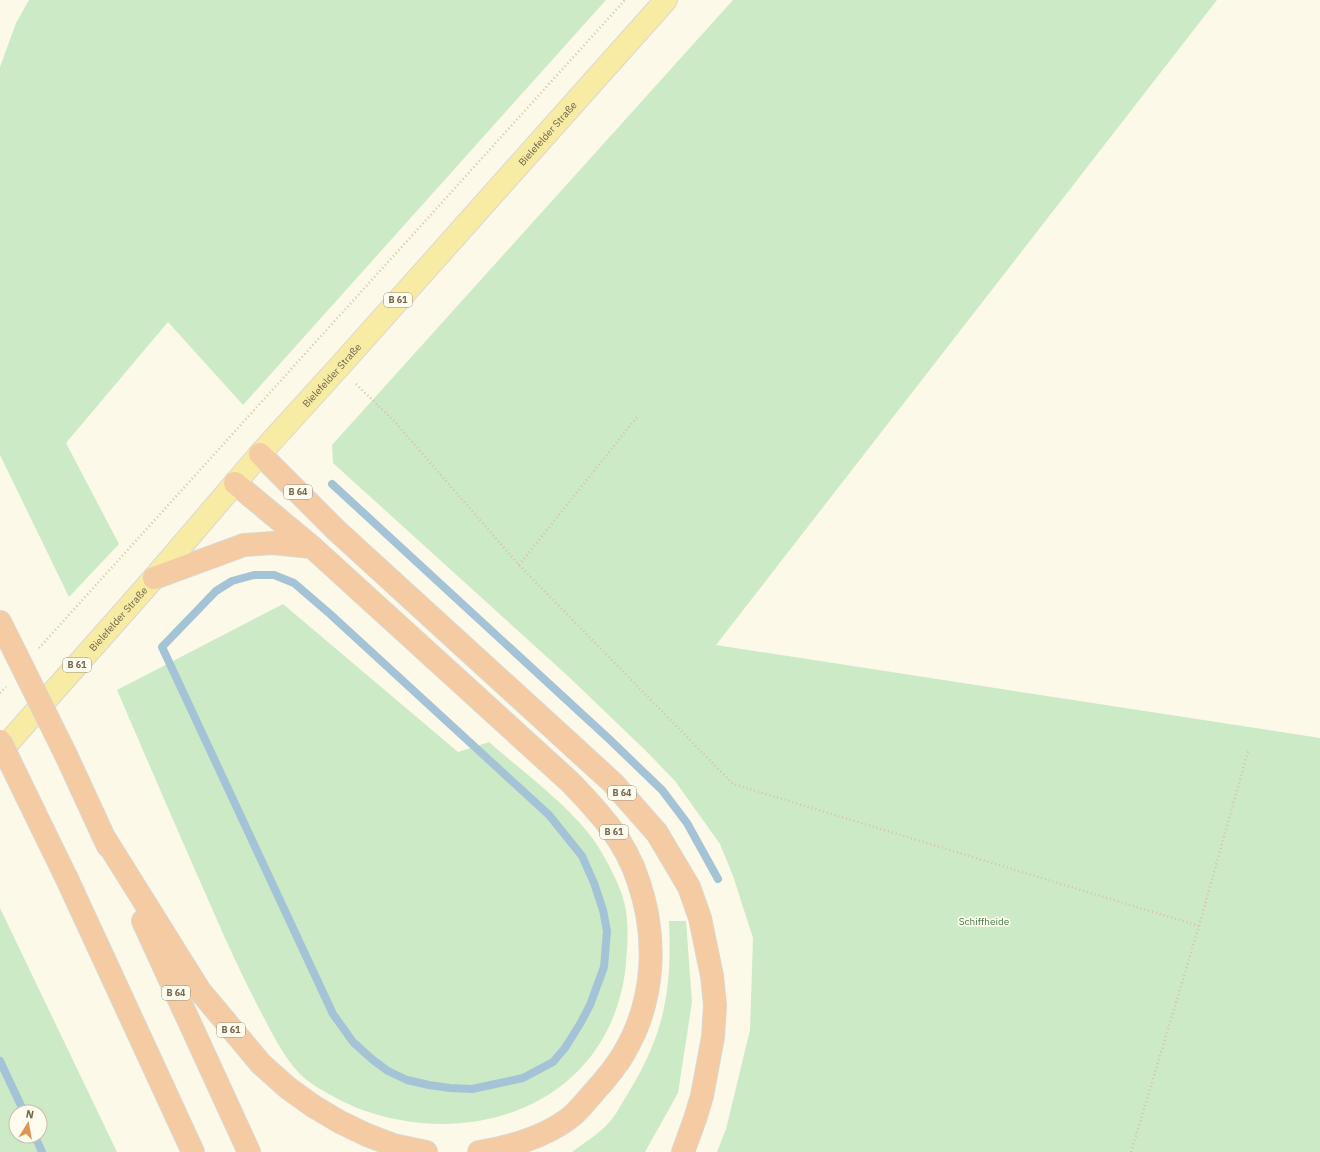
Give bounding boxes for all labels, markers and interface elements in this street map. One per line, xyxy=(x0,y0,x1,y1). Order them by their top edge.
street label: Bielefelder Straße xyxy=(516,98,580,169)
road number: B 61 xyxy=(384,293,412,307)
street label: Bielefelder Straße xyxy=(300,340,364,410)
road number: B 64 xyxy=(284,485,312,499)
street label: Bielefelder Straße xyxy=(86,584,151,654)
road number: B 61 xyxy=(63,658,91,672)
road number: B 64 xyxy=(608,786,636,800)
road number: B 61 xyxy=(600,825,628,839)
park label: Schiffheide xyxy=(959,915,1010,928)
road number: B 64 xyxy=(162,986,190,1000)
road number: B 61 xyxy=(217,1023,245,1037)
north arrow xyxy=(8,1104,48,1144)
text: N xyxy=(25,1107,35,1122)

